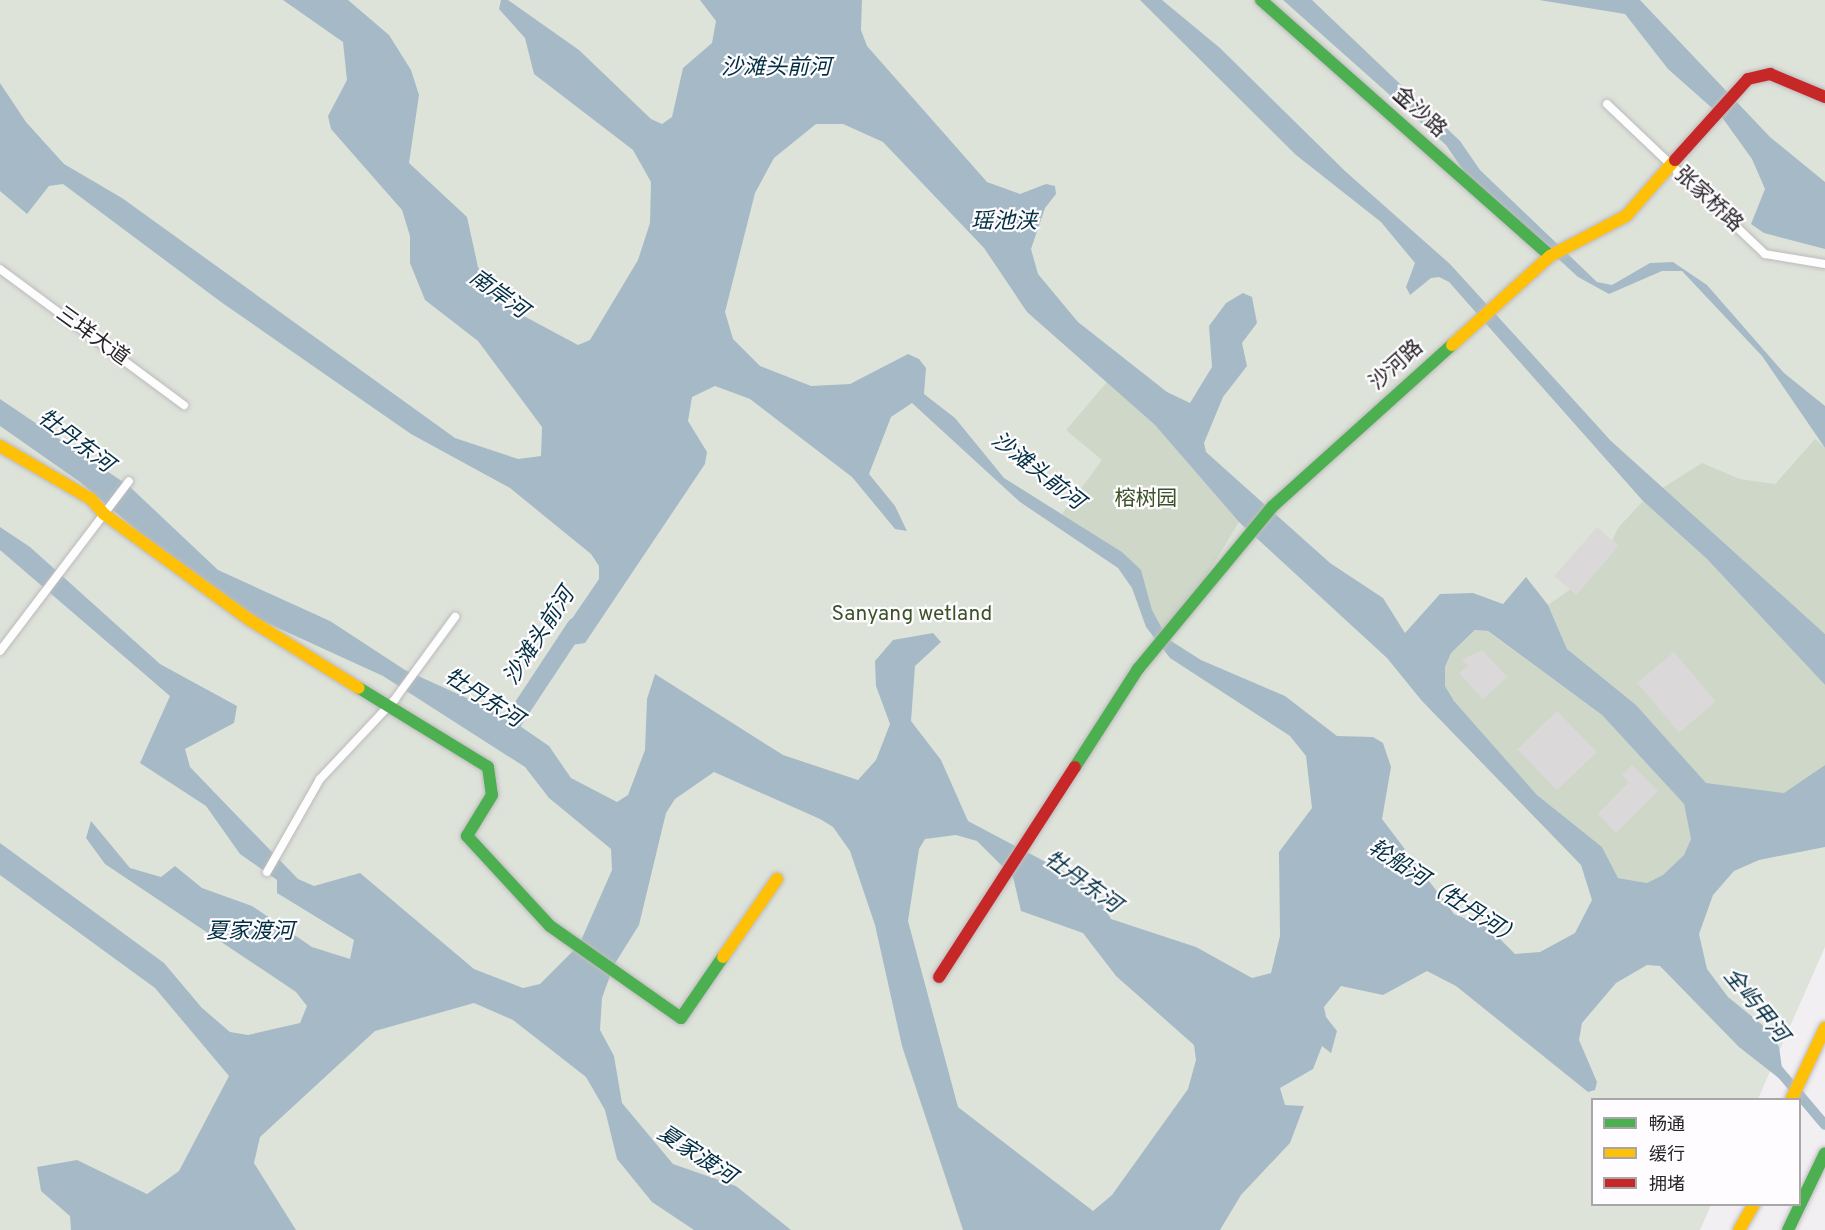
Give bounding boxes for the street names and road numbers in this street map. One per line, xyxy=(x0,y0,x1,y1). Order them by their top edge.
street label: 金沙路 xyxy=(1387,83,1451,143)
street label: 张家桥路 xyxy=(1669,162,1747,238)
street label: 三垟大道 xyxy=(51,302,133,372)
street label: 沙河路 xyxy=(1365,336,1429,396)

